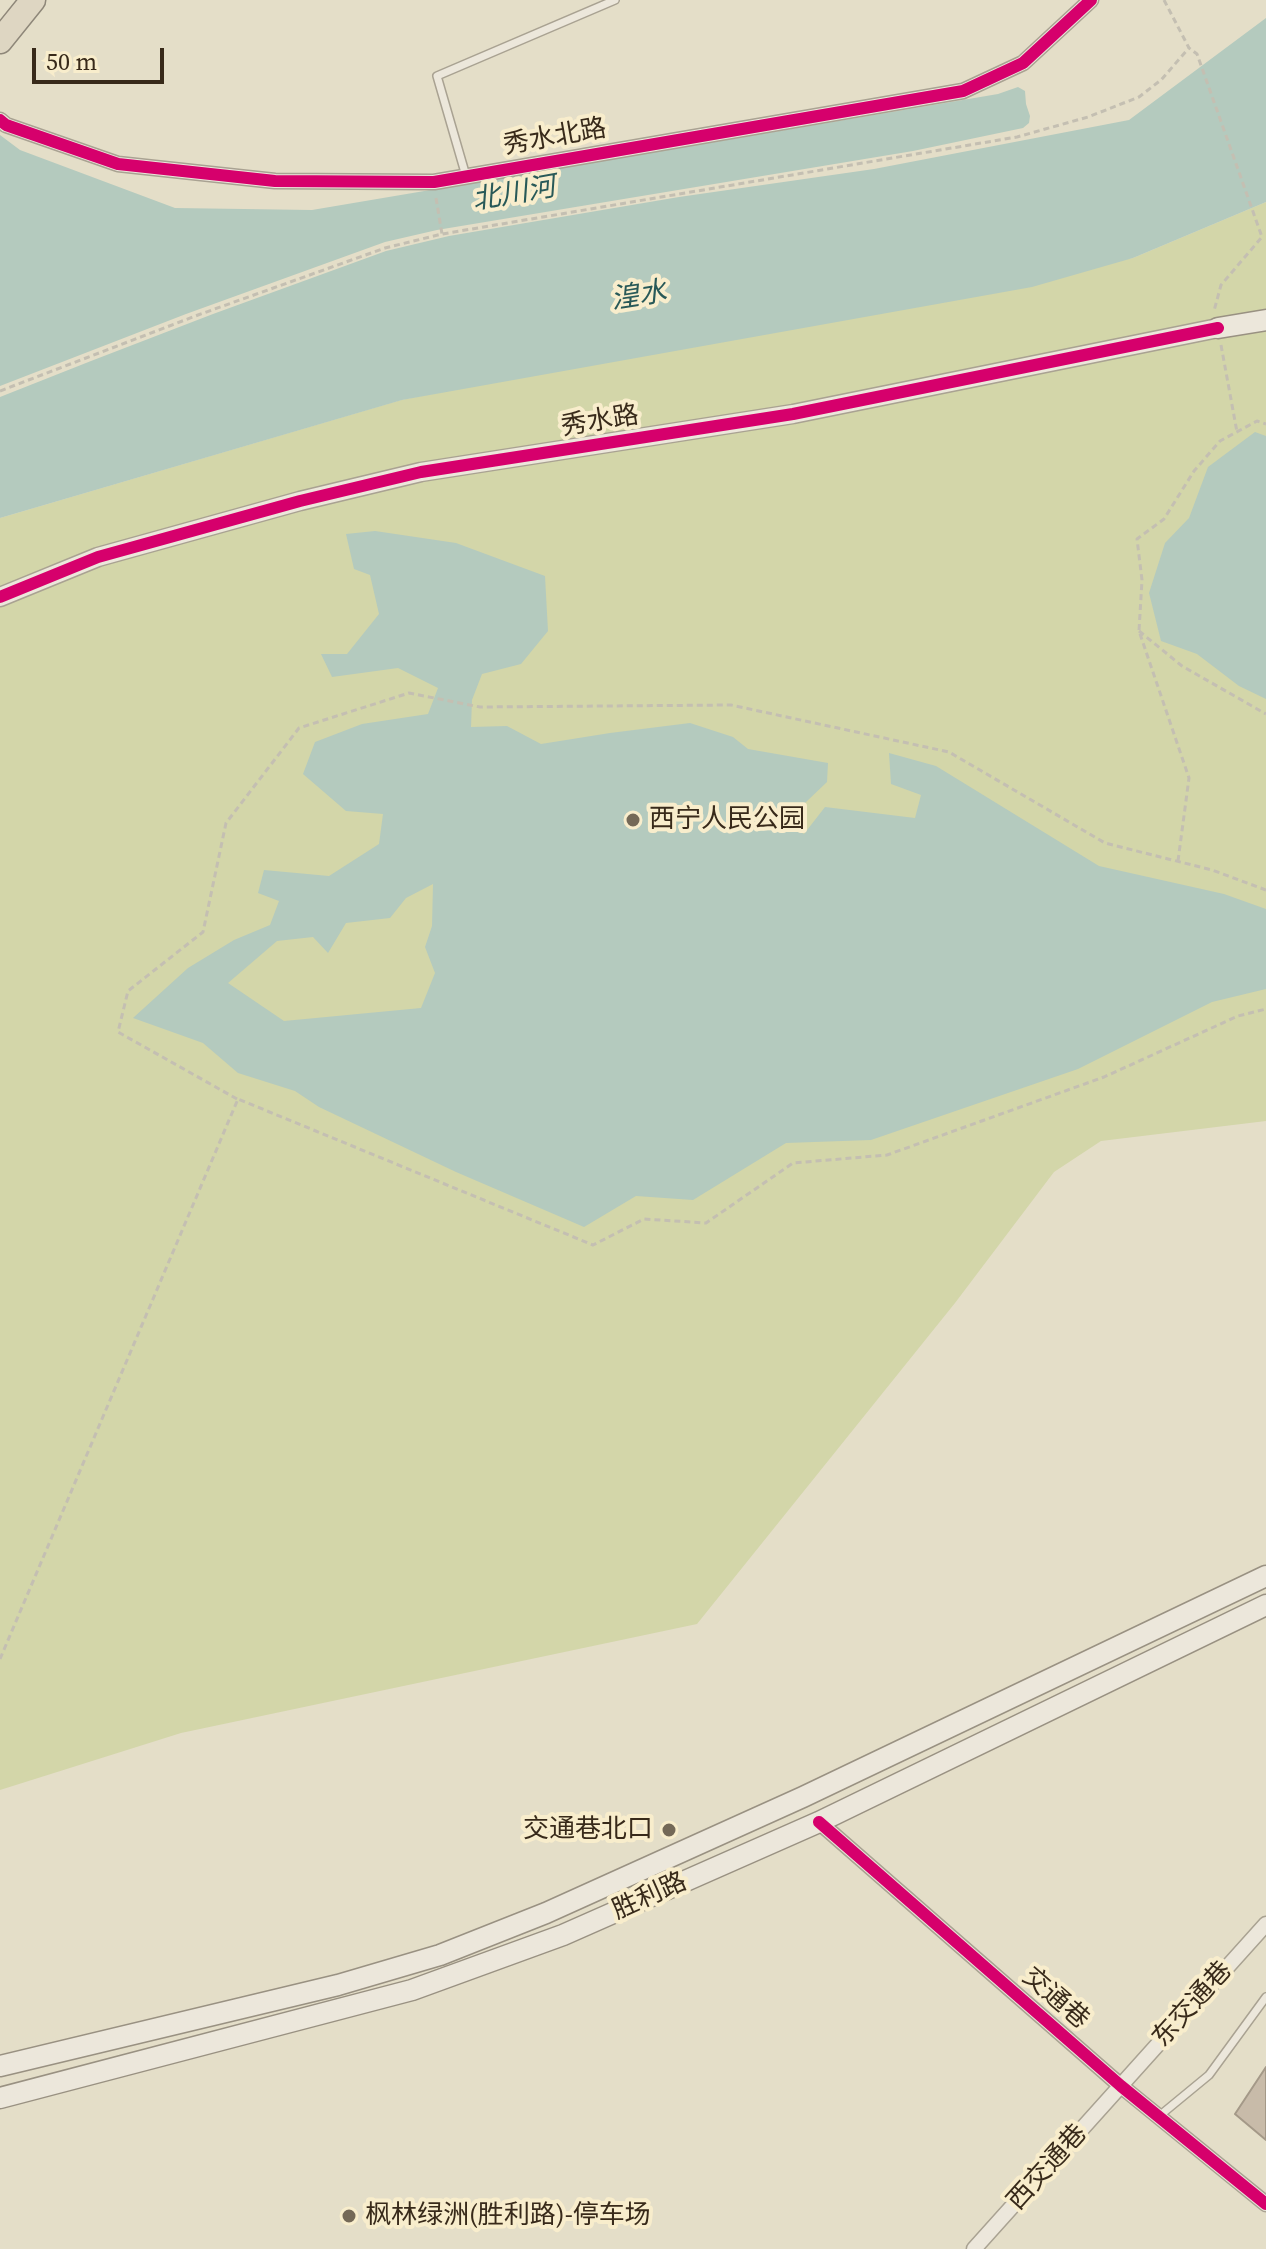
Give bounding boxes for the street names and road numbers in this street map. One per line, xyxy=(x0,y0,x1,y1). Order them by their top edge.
street label: 秀水北路 xyxy=(501,114,609,162)
street label: 秀水路 xyxy=(559,400,641,444)
street label: 胜利路 xyxy=(608,1867,692,1927)
street label: 东交通巷 xyxy=(1147,1956,1239,2054)
street label: 交通巷 xyxy=(1015,1962,1095,2036)
street label: 西交通巷 xyxy=(1002,2119,1094,2217)

